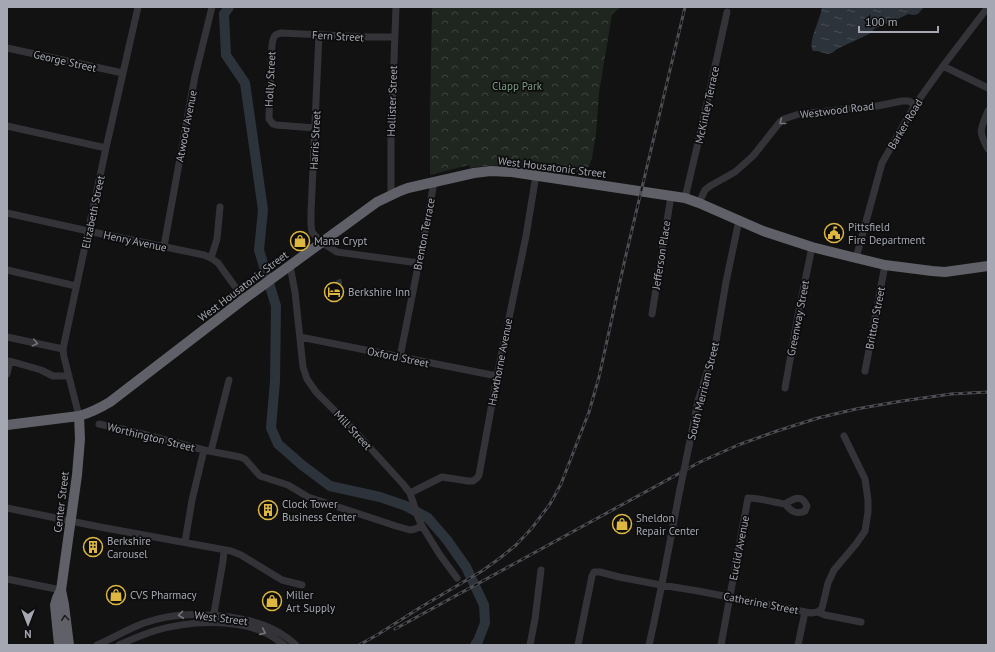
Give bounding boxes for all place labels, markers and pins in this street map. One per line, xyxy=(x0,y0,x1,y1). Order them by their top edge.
place label: Pittsfield Fire Department xyxy=(848,220,925,247)
public building icon: Pittsfield Fire Department xyxy=(823,222,845,244)
shop icon: Mana Crypt xyxy=(289,230,311,252)
place label: Mana Crypt xyxy=(314,234,367,248)
hotel icon: Berkshire Inn xyxy=(323,281,345,303)
place label: Berkshire Inn xyxy=(348,285,410,299)
place label: Clock Tower Business Center xyxy=(282,497,356,524)
building icon: Clock Tower Business Center xyxy=(257,499,279,521)
place label: Sheldon Repair Center xyxy=(636,511,699,538)
shop icon: Sheldon Repair Center xyxy=(611,513,633,535)
place label: Berkshire Carousel xyxy=(107,534,151,561)
building icon: Berkshire Carousel xyxy=(82,536,104,558)
shop icon: CVS Pharmacy xyxy=(105,584,127,606)
place label: CVS Pharmacy xyxy=(130,588,198,602)
place label: Miller Art Supply xyxy=(286,588,336,615)
shop icon: Miller Art Supply xyxy=(261,590,283,612)

